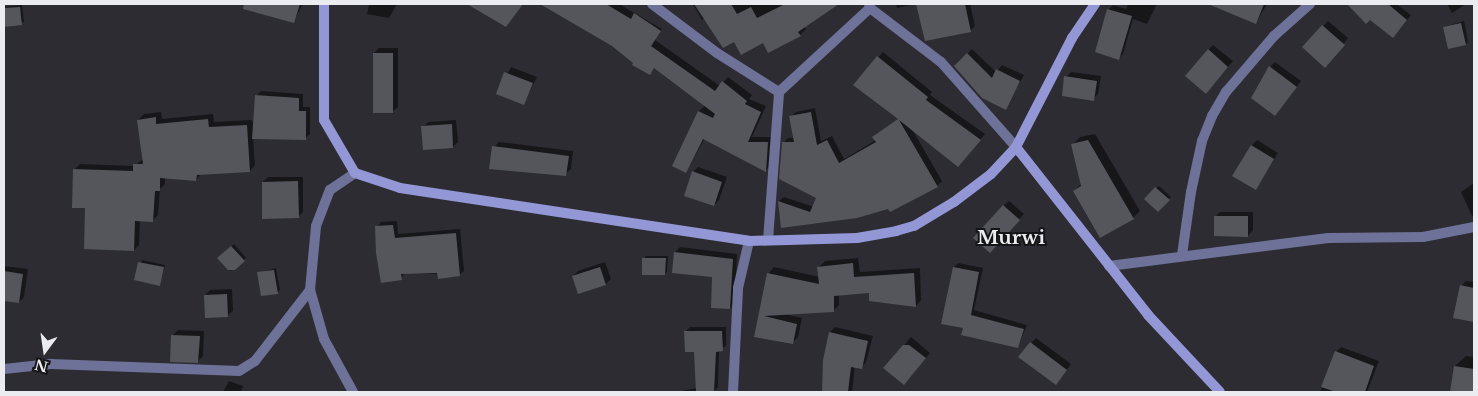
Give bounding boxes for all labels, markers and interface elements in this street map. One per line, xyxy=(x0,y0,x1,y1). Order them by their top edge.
district label: Murwi xyxy=(977,227,1045,249)
north arrow xyxy=(20,326,70,376)
text: N xyxy=(33,355,50,376)

